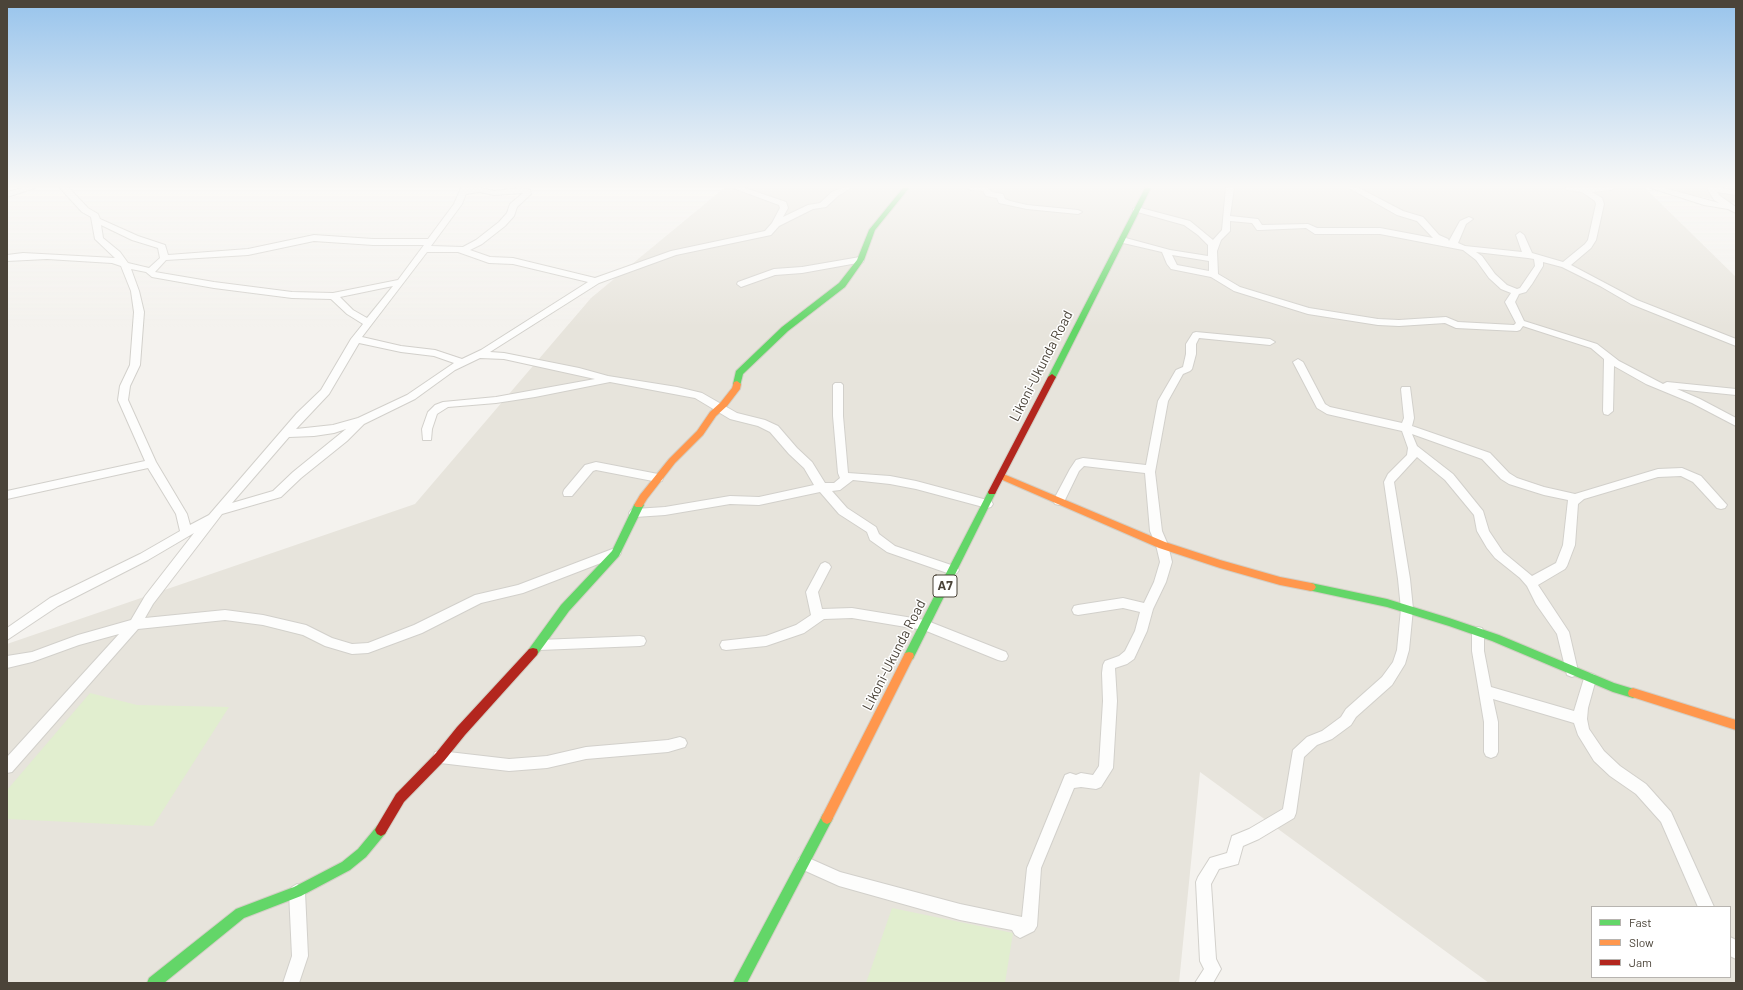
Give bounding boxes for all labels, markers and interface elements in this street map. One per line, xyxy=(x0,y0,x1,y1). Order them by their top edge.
street label: Likoni-Ukunda Road xyxy=(1006,308,1076,424)
road number: A7 xyxy=(933,575,957,597)
street label: Likoni-Ukunda Road xyxy=(859,597,929,713)
legend xyxy=(1591,906,1731,978)
text: Fast xyxy=(1629,915,1652,929)
text: Slow xyxy=(1629,935,1654,949)
text: Jam xyxy=(1629,955,1652,969)

